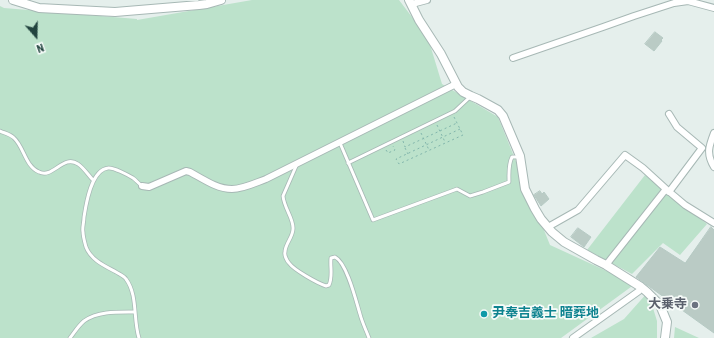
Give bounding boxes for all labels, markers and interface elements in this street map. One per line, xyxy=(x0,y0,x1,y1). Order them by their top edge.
north arrow xyxy=(16,16,56,56)
text: N xyxy=(35,40,46,55)
place label: 大乗寺 xyxy=(648,297,687,313)
marker: 大乗寺 xyxy=(690,300,700,310)
place label: 尹奉吉義士 暗葬地 xyxy=(492,306,599,322)
marker: 尹奉吉義士 暗葬地 xyxy=(479,309,489,319)

